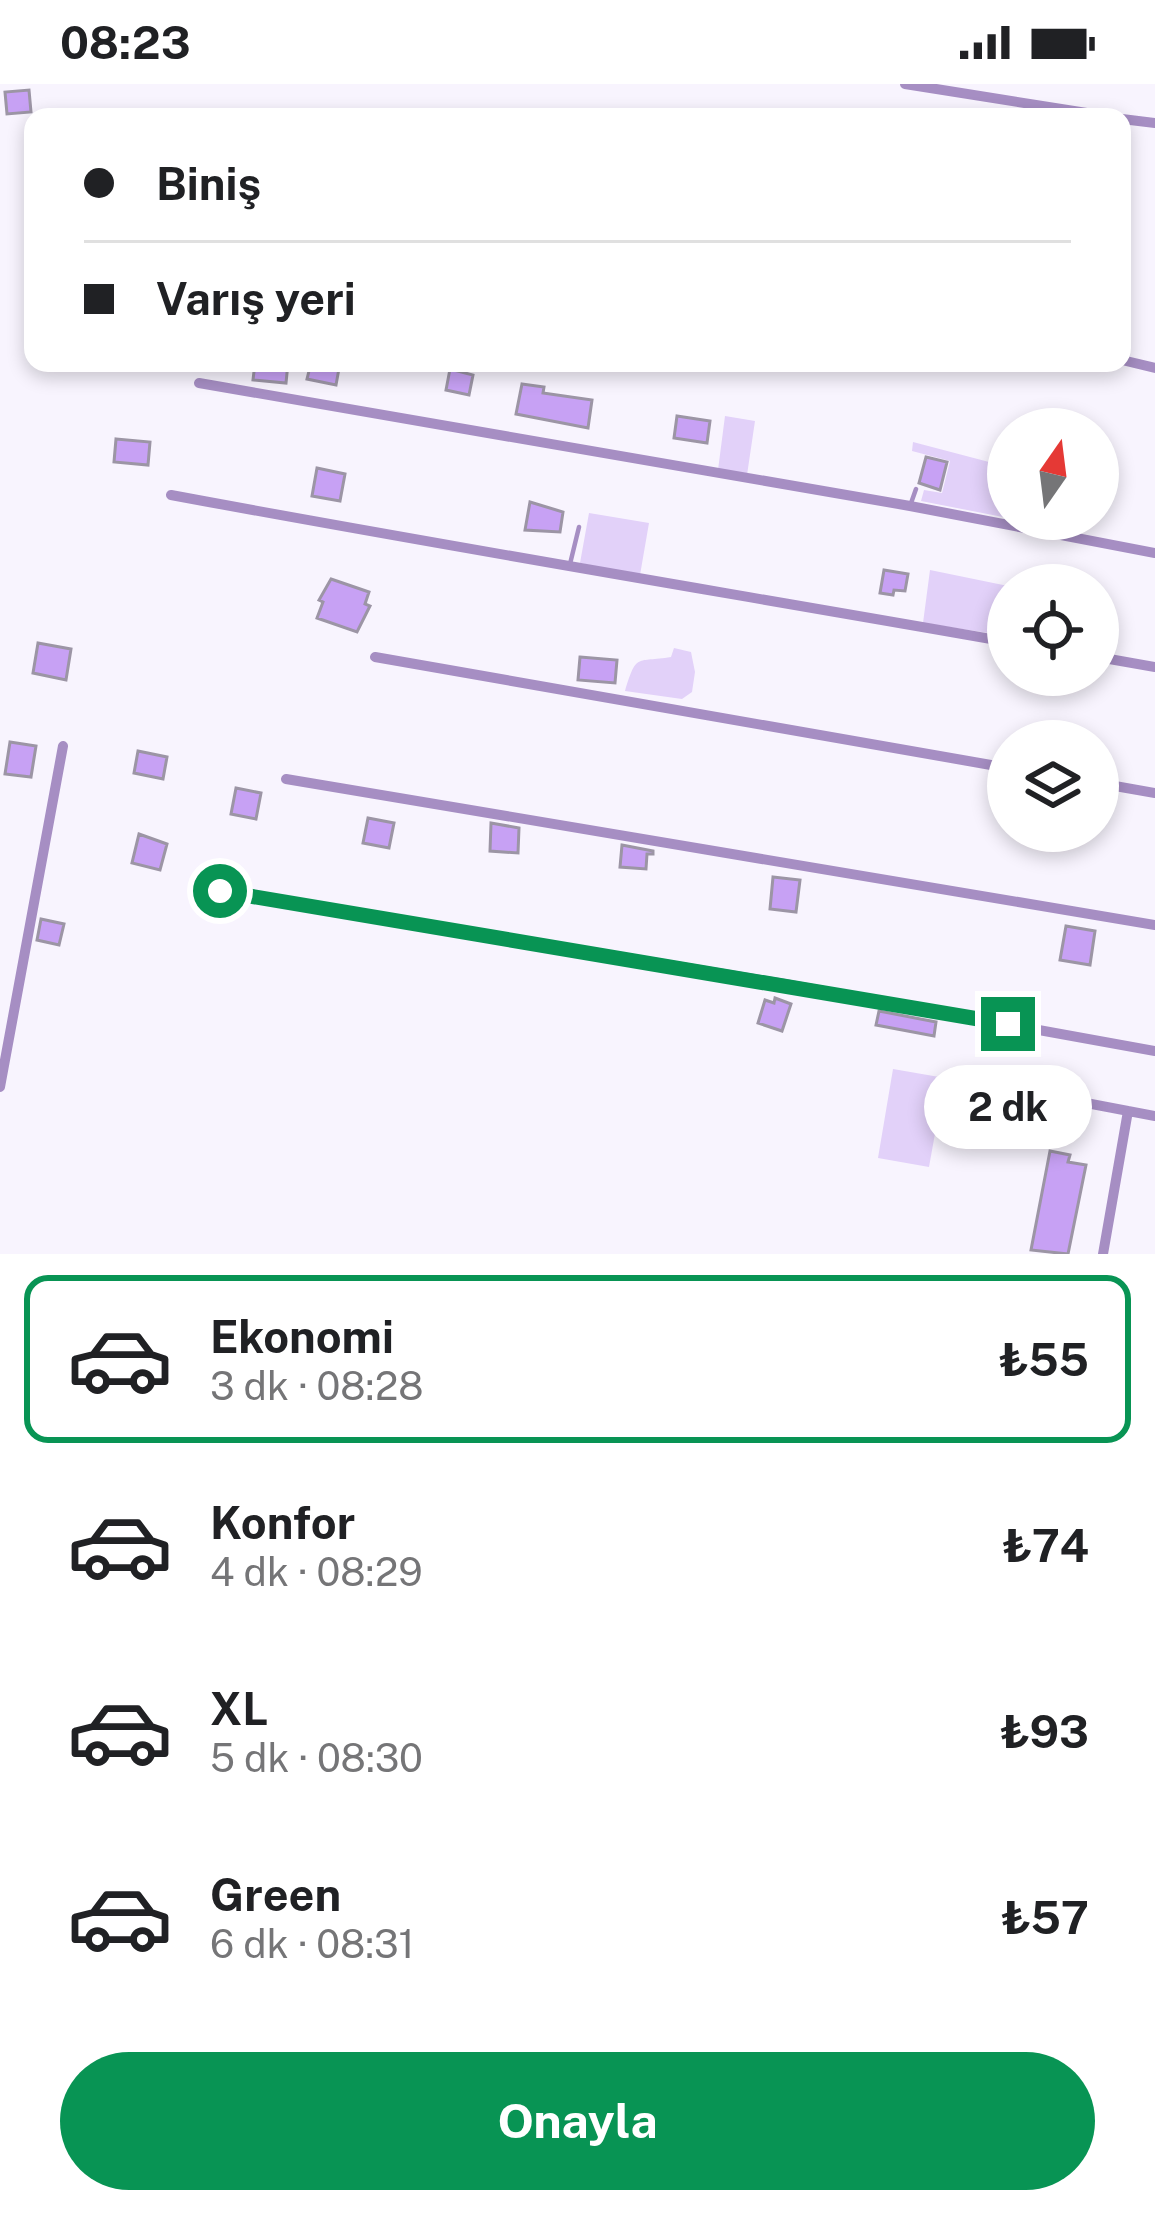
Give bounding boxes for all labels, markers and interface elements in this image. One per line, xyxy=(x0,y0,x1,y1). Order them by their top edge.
text: 08:23 xyxy=(60,16,191,69)
text: Biniş xyxy=(156,157,261,210)
text: Varış yeri xyxy=(156,272,356,325)
north arrow xyxy=(987,408,1119,540)
map controls xyxy=(987,408,1119,852)
button: locate xyxy=(987,564,1119,696)
button: layers xyxy=(987,720,1119,852)
route start xyxy=(193,864,247,918)
route end xyxy=(981,997,1035,1051)
callout: 2 dk xyxy=(924,1066,1092,1150)
text: 2 dk xyxy=(968,1084,1048,1130)
icon: car xyxy=(66,1305,174,1413)
text: Ekonomi xyxy=(210,1310,394,1363)
text: ₺55 xyxy=(999,1333,1089,1386)
text: 3 dk · 08:28 xyxy=(210,1363,424,1409)
icon: car xyxy=(66,1491,174,1599)
text: Konfor xyxy=(210,1496,355,1549)
text: ₺74 xyxy=(1002,1519,1089,1572)
text: 4 dk · 08:29 xyxy=(210,1549,423,1595)
icon: car xyxy=(66,1677,174,1785)
text: XL xyxy=(210,1682,268,1735)
text: ₺93 xyxy=(1000,1705,1089,1758)
text: 5 dk · 08:30 xyxy=(210,1735,423,1781)
icon: car xyxy=(66,1863,174,1971)
text: Green xyxy=(210,1868,341,1921)
text: ₺57 xyxy=(1001,1891,1089,1944)
text: 6 dk · 08:31 xyxy=(210,1921,414,1967)
button: Onayla xyxy=(60,2052,1095,2190)

